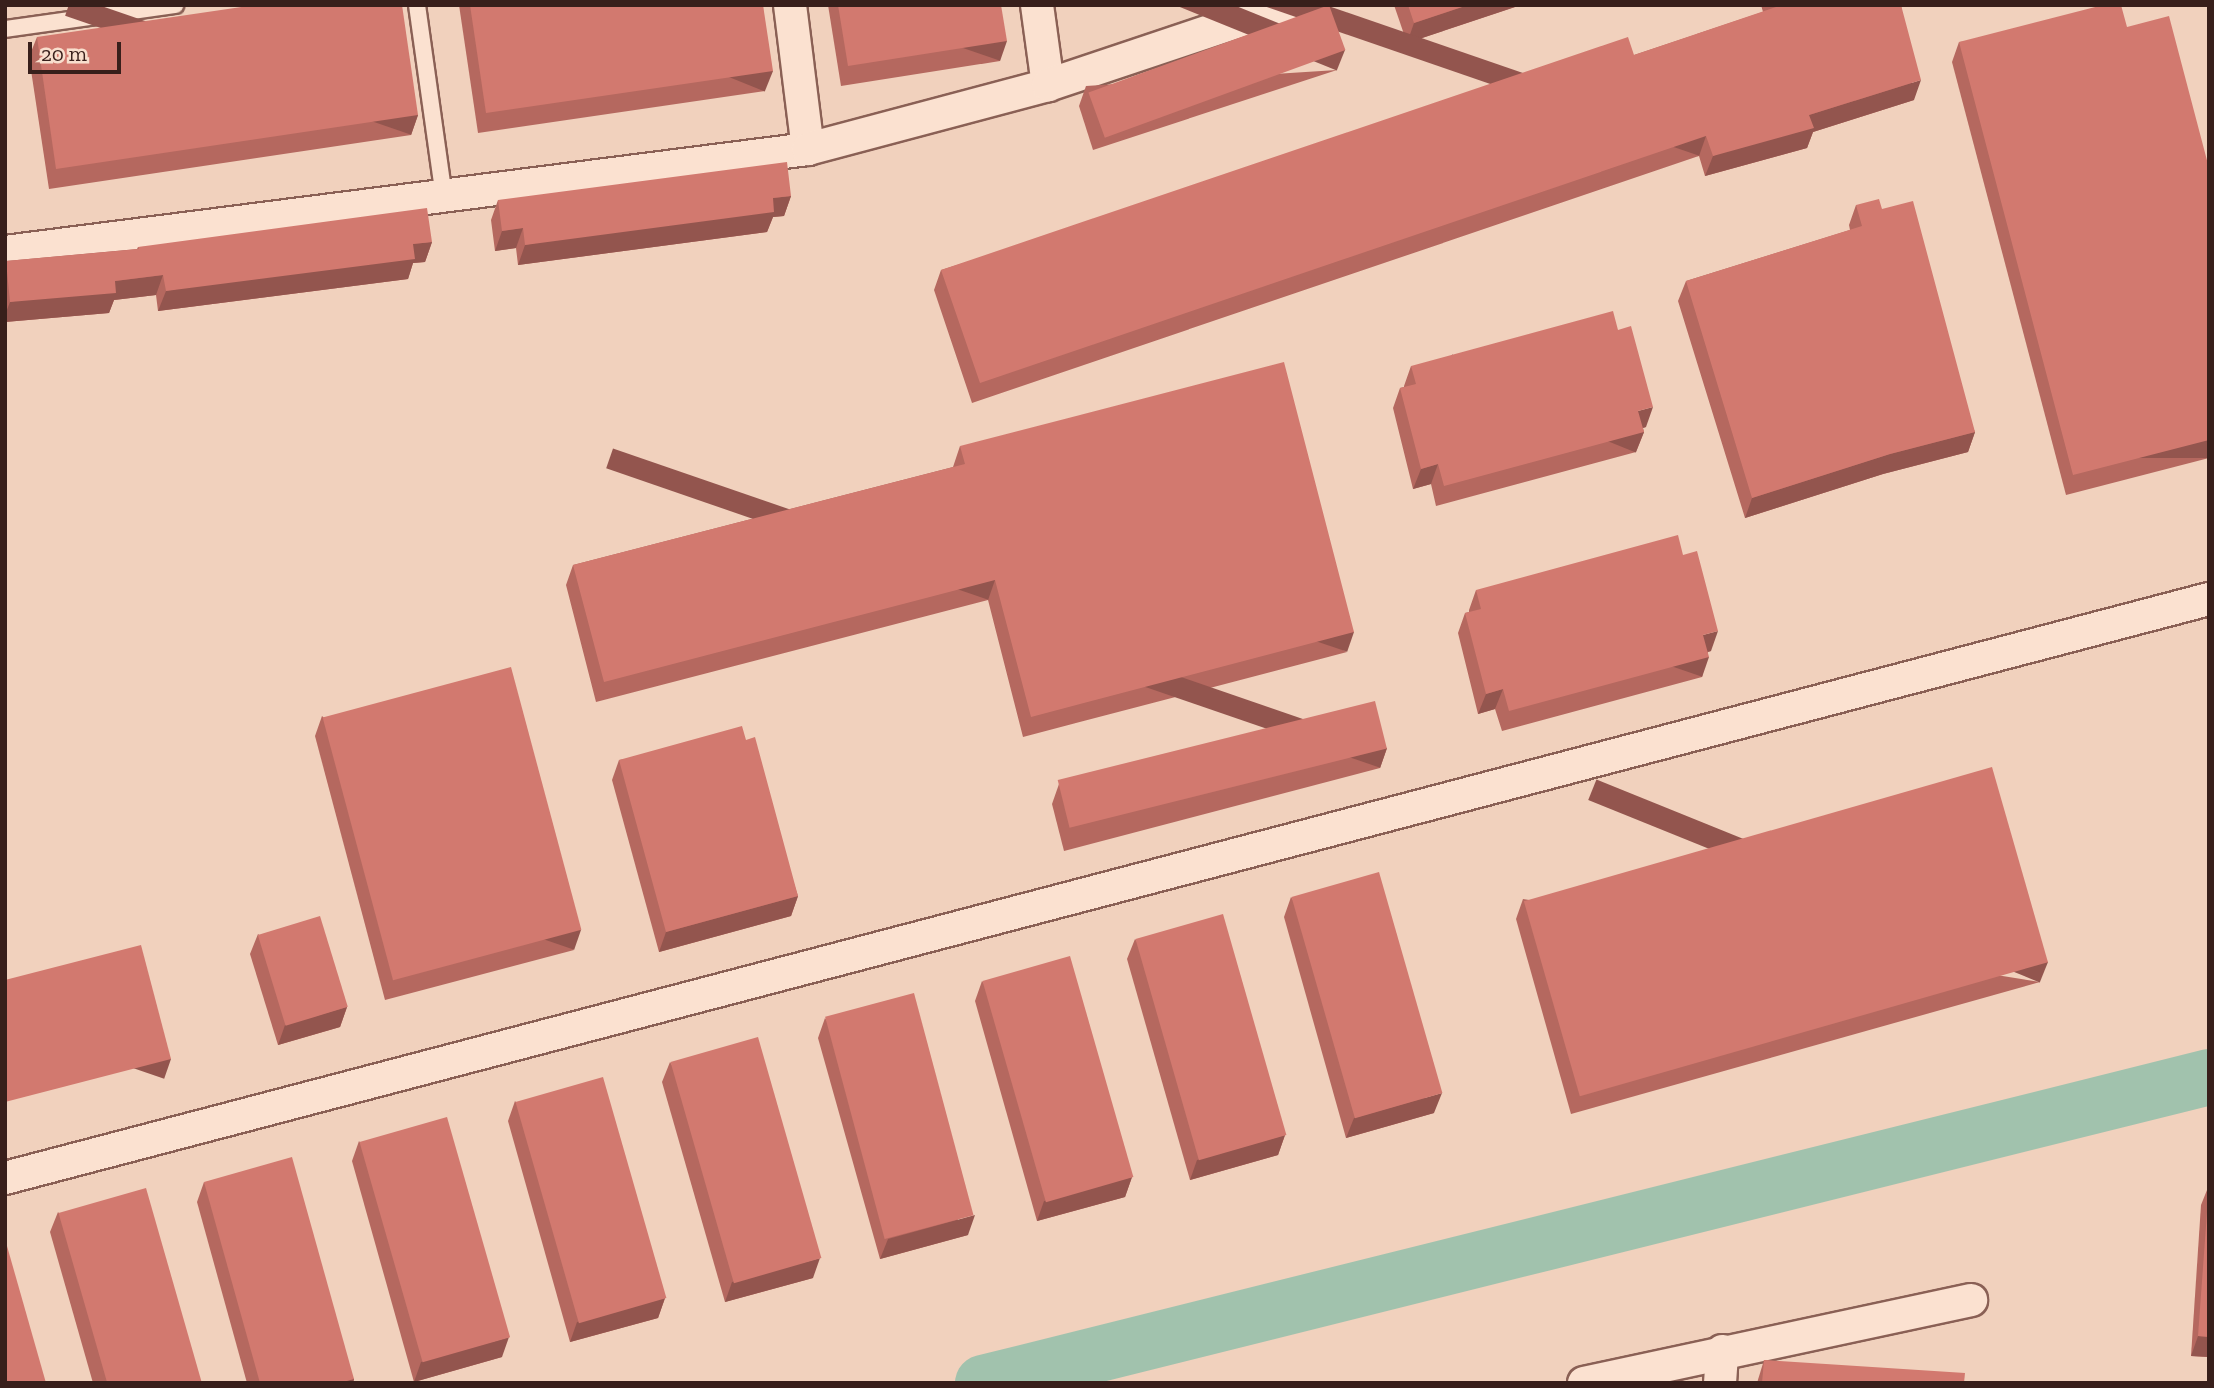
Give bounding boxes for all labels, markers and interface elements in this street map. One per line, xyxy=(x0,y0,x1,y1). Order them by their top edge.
scale bar xyxy=(32,28,124,72)
text: 20 m xyxy=(41,41,87,66)

